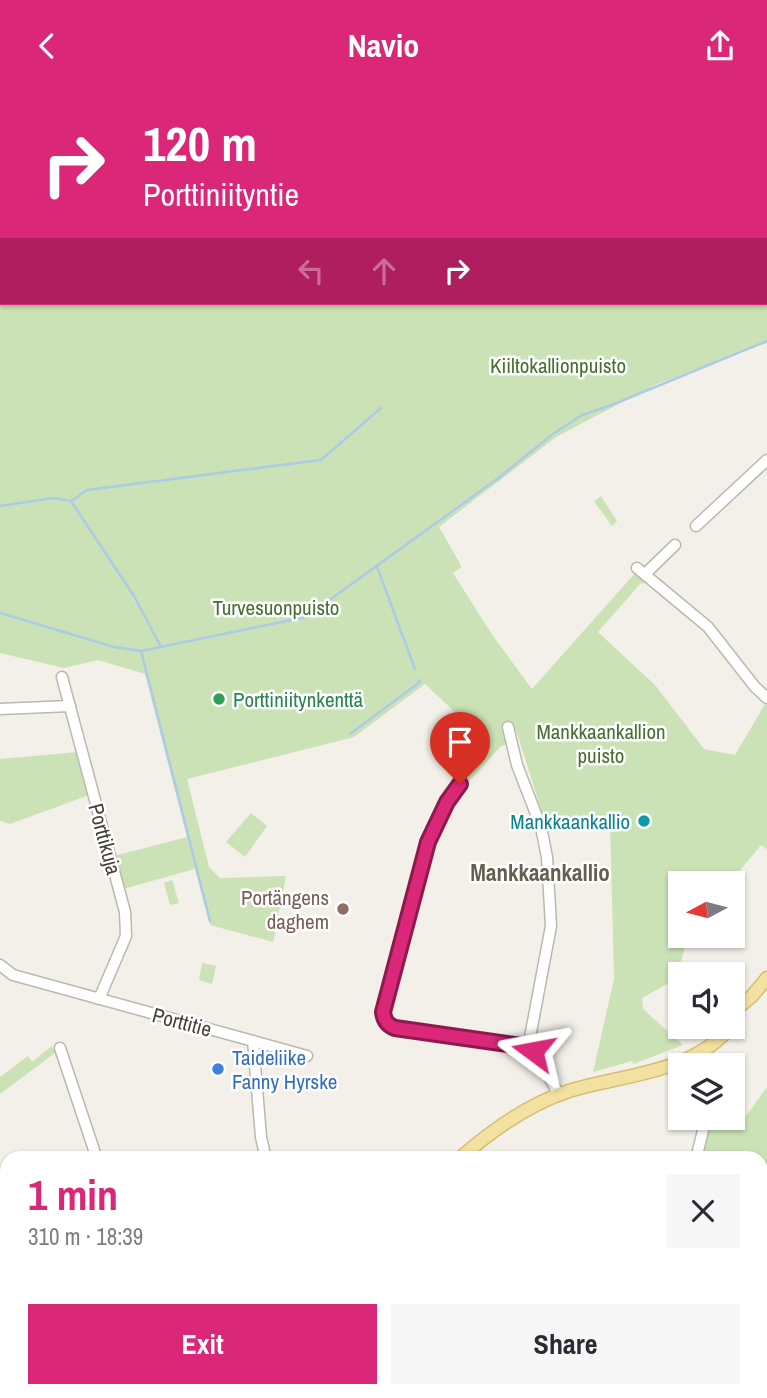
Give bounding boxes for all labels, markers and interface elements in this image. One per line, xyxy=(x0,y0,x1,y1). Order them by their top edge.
text: Navio xyxy=(348,24,419,67)
icon: back xyxy=(28,27,66,65)
icon: share xyxy=(701,27,739,65)
text: 120 m xyxy=(143,110,257,176)
icon: right xyxy=(28,119,119,210)
text: Porttiniityntie xyxy=(143,173,299,216)
icon: left xyxy=(292,252,330,290)
icon: ahead xyxy=(365,252,403,290)
icon: right xyxy=(438,252,476,290)
park label: Kiiltokallionpuisto xyxy=(490,351,626,380)
park label: Turvesuonpuisto xyxy=(213,593,339,622)
place label: Porttiniitynkenttä xyxy=(233,685,364,714)
marker: Porttiniitynkenttä xyxy=(211,691,227,707)
pin xyxy=(430,712,490,784)
park label: Mankkaankallion puisto xyxy=(536,717,666,770)
icon: arrive xyxy=(441,723,479,761)
street label: Porttikuja xyxy=(82,800,129,878)
place label: Mankkaankallio xyxy=(510,807,630,836)
marker: Mankkaankallio xyxy=(636,813,652,829)
district label: Mankkaankallio xyxy=(470,857,610,888)
north arrow xyxy=(668,871,746,949)
map controls xyxy=(668,871,745,1130)
place label: Portängens daghem xyxy=(241,883,329,936)
marker: Portängens daghem xyxy=(335,901,351,917)
button: sound xyxy=(668,962,745,1039)
street label: Porttitie xyxy=(149,1000,215,1044)
position arrow xyxy=(496,1014,570,1088)
place label: Taideliike Fanny Hyrske xyxy=(232,1043,337,1096)
button: layers xyxy=(668,1053,745,1130)
marker: Taideliike Fanny Hyrske xyxy=(210,1061,226,1077)
text: 1 min xyxy=(28,1167,118,1223)
button: close xyxy=(666,1174,740,1248)
text: 310 m · 18:39 xyxy=(28,1221,143,1252)
button: Exit xyxy=(28,1304,377,1384)
button: Share xyxy=(391,1304,740,1384)

